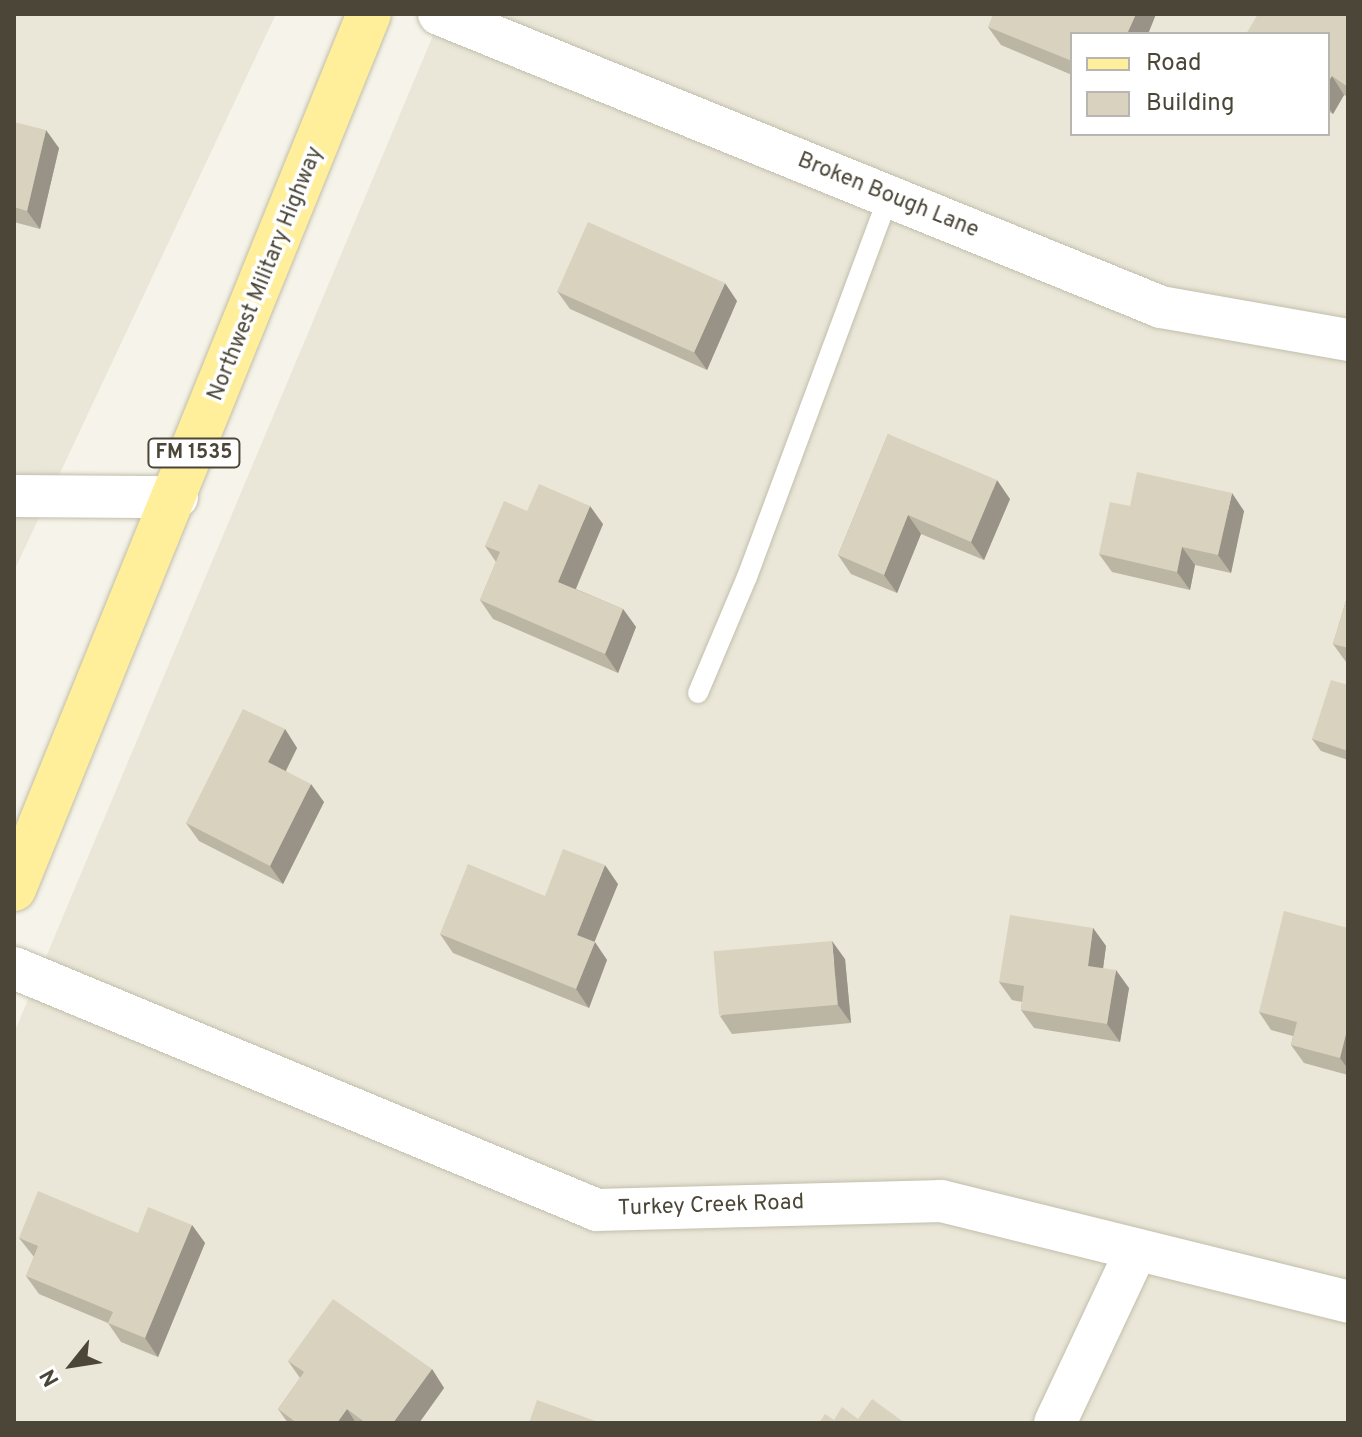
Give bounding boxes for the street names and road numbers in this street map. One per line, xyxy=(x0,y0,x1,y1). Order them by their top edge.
street label: Northwest Military Highway xyxy=(203,143,329,405)
street label: Broken Bough Lane xyxy=(793,148,983,244)
road number: FM 1535 xyxy=(146,437,242,469)
street label: Turkey Creek Road xyxy=(617,1190,805,1222)

